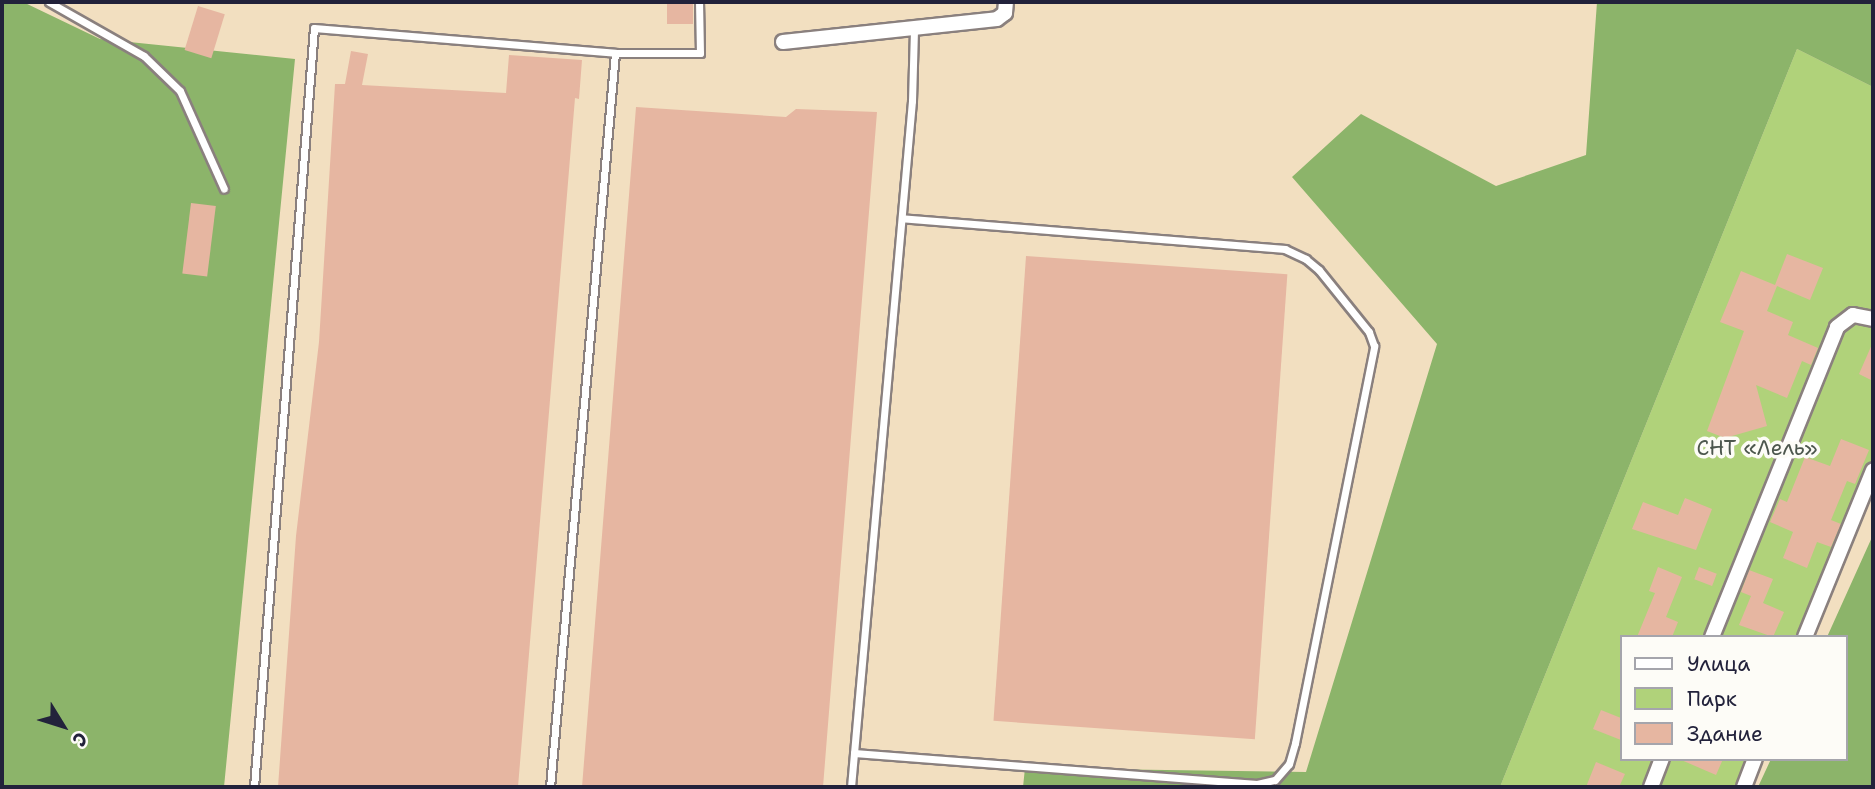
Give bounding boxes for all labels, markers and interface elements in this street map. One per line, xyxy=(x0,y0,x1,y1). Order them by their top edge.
park label: СНТ «Лель» xyxy=(1696,435,1818,461)
legend xyxy=(1619,635,1847,761)
text: Улица xyxy=(1687,650,1750,678)
text: Парк xyxy=(1687,685,1737,713)
north arrow xyxy=(28,691,98,761)
text: Здание xyxy=(1687,720,1763,748)
text: С xyxy=(67,727,93,752)

